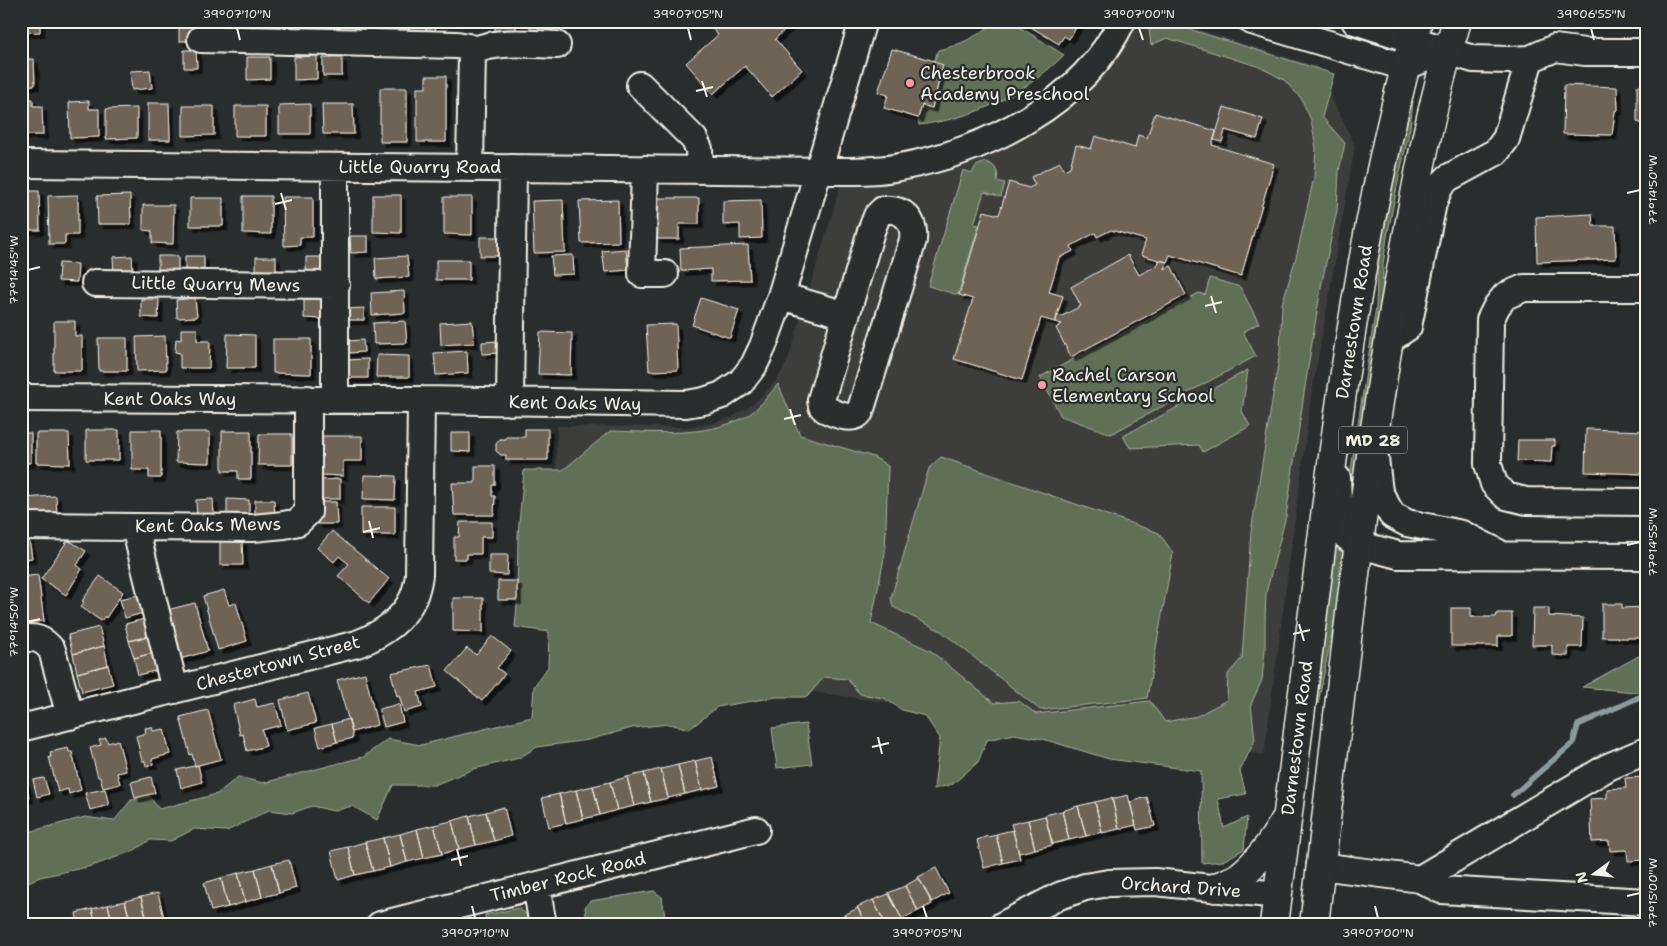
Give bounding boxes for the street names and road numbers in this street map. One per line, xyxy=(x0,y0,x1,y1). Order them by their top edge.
street label: Little Quarry Road xyxy=(339,155,501,179)
street label: Darnestown Road xyxy=(1330,243,1378,401)
street label: Little Quarry Mews xyxy=(131,271,301,297)
street label: Kent Oaks Way xyxy=(104,387,236,411)
street label: Kent Oaks Way xyxy=(508,390,642,416)
road number: MD 28 xyxy=(1339,426,1407,454)
street label: Kent Oaks Mews xyxy=(135,512,281,538)
street label: Chestertown Street xyxy=(193,630,363,696)
street label: Darnestown Road xyxy=(1276,659,1318,817)
street label: Timber Rock Road xyxy=(488,846,648,908)
street label: Orchard Drive xyxy=(1120,871,1242,903)

